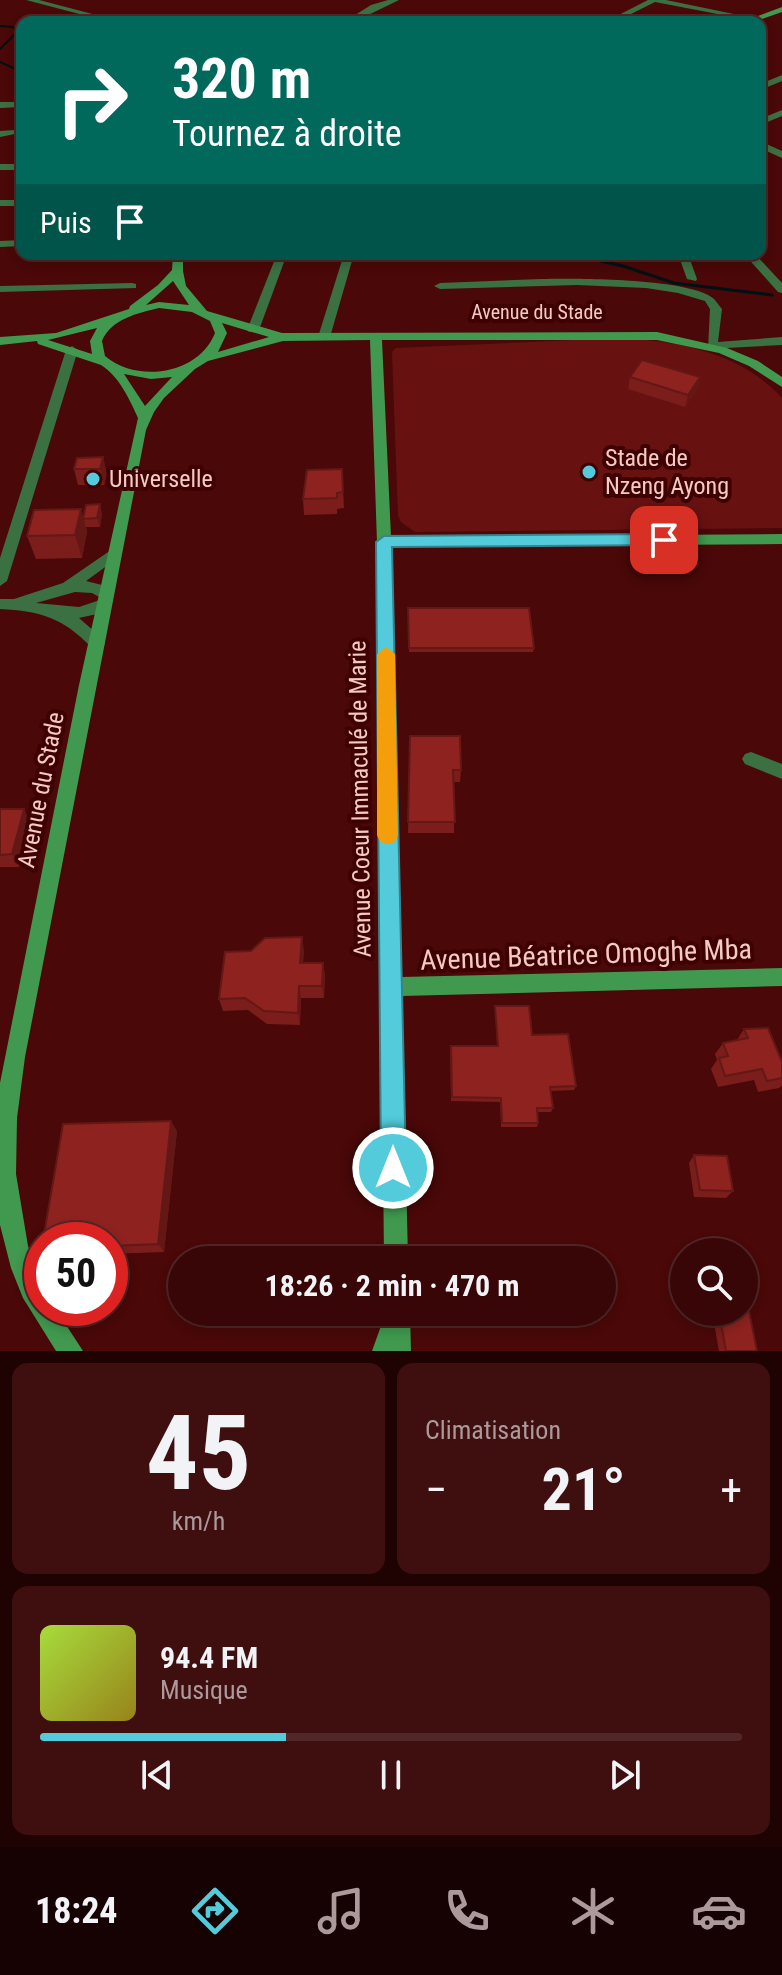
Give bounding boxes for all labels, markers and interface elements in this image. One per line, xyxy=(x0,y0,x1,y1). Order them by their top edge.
text: 320 m xyxy=(172,46,311,112)
icon: right xyxy=(40,48,144,152)
text: Tournez à droite xyxy=(172,113,402,155)
icon: arrive xyxy=(108,200,152,244)
text: Puis xyxy=(40,205,92,240)
street label: Avenue du Stade xyxy=(471,300,603,324)
place label: Stade de Nzeng Ayong xyxy=(605,444,729,500)
marker: Stade de Nzeng Ayong xyxy=(580,463,598,481)
place label: Universelle xyxy=(109,465,213,493)
marker: Universelle xyxy=(84,470,102,488)
pin xyxy=(630,506,698,574)
icon: arrive xyxy=(642,518,686,562)
street label: Avenue Coeur Immaculé de Marie xyxy=(343,640,377,958)
street label: Avenue du Stade xyxy=(12,710,70,870)
street label: Avenue Béatrice Omoghe Mba xyxy=(420,932,752,977)
position arrow xyxy=(351,1126,435,1210)
speed limit sign: 50 xyxy=(24,1222,128,1326)
map controls xyxy=(670,1238,758,1326)
button: search xyxy=(670,1238,758,1326)
text: 18:26 · 2 min · 470 m xyxy=(265,1268,519,1303)
text: 45 xyxy=(146,1393,251,1514)
text: Climatisation xyxy=(425,1415,561,1445)
text: 21° xyxy=(542,1454,626,1525)
text: − xyxy=(425,1464,447,1516)
text: + xyxy=(720,1464,742,1516)
text: km/h xyxy=(172,1506,225,1536)
text: 94.4 FM xyxy=(160,1640,258,1675)
text: Musique xyxy=(160,1675,248,1705)
icon: previous xyxy=(135,1753,179,1797)
icon: pause xyxy=(369,1753,413,1797)
icon: next xyxy=(603,1753,647,1797)
icon: directions xyxy=(187,1883,243,1939)
icon: music xyxy=(313,1883,369,1939)
icon: phone xyxy=(439,1883,495,1939)
icon: climate xyxy=(565,1883,621,1939)
icon: car xyxy=(691,1883,747,1939)
text: 18:24 xyxy=(35,1890,118,1932)

